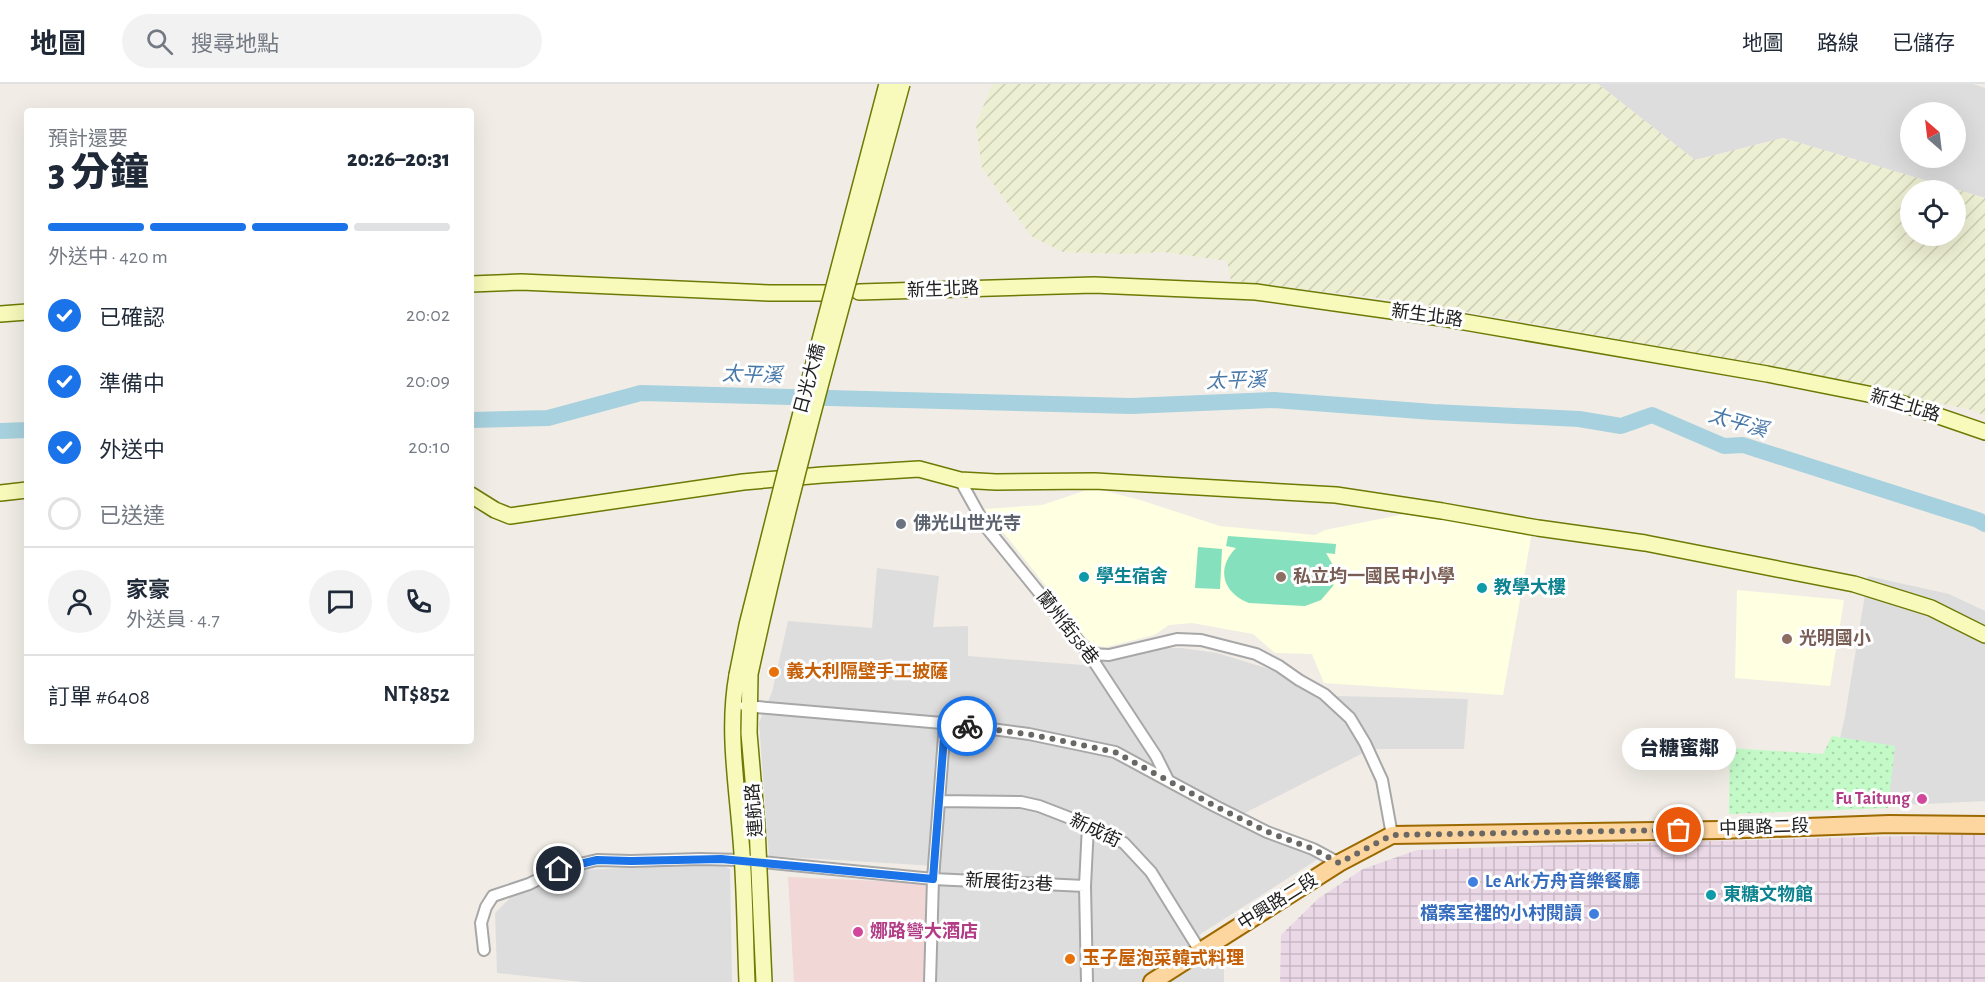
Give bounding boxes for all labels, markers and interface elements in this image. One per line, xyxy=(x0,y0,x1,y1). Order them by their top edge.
search box xyxy=(122,14,542,68)
icon: search xyxy=(143,25,176,58)
text: 地圖 xyxy=(30,31,86,59)
text: 搜尋地點 xyxy=(191,33,279,55)
text: 地圖 xyxy=(1742,33,1784,54)
text: 路線 xyxy=(1817,33,1859,54)
text: 已儲存 xyxy=(1892,33,1955,54)
north arrow xyxy=(1900,102,1966,168)
map controls xyxy=(1900,102,1966,246)
text: 預計還要 xyxy=(48,129,128,149)
text: 20:26–20:31 xyxy=(347,148,450,170)
text: 3 分鐘 xyxy=(48,154,149,193)
button: locate xyxy=(1900,180,1966,246)
text: 外送中 · 420 m xyxy=(48,247,168,267)
street label: 新生北路 xyxy=(907,278,979,300)
icon: check xyxy=(48,299,81,332)
street label: 新生北路 xyxy=(1390,300,1464,330)
text: 20:02 xyxy=(406,305,450,325)
text: 已確認 xyxy=(99,307,165,329)
street label: 日光大橋 xyxy=(790,341,828,416)
water label: 太平溪 xyxy=(722,363,785,386)
icon: check xyxy=(48,365,81,398)
water label: 太平溪 xyxy=(1206,369,1269,392)
text: 20:09 xyxy=(406,371,450,391)
text: 準備中 xyxy=(99,373,165,395)
street label: 新生北路 xyxy=(1868,385,1943,425)
water label: 太平溪 xyxy=(1706,404,1773,442)
icon: check xyxy=(48,431,81,464)
text: 20:10 xyxy=(408,437,450,457)
text: 外送中 xyxy=(99,439,165,461)
text: 已送達 xyxy=(99,505,165,527)
place label: 佛光山世光寺 xyxy=(913,513,1021,533)
marker: 佛光山世光寺 xyxy=(894,517,908,531)
place label: 學生宿舍 xyxy=(1096,566,1168,586)
place label: 私立均一國民中小學 xyxy=(1293,566,1455,586)
button: person xyxy=(48,570,111,633)
button: chat xyxy=(309,570,372,633)
button: phone xyxy=(387,570,450,633)
marker: 學生宿舍 xyxy=(1077,570,1091,584)
marker: 私立均一國民中小學 xyxy=(1274,570,1288,584)
place label: 教學大樓 xyxy=(1494,577,1566,597)
text: 家豪 xyxy=(126,579,170,601)
marker: 教學大樓 xyxy=(1475,581,1489,595)
street label: 蘭州街58巷 xyxy=(1033,587,1103,668)
text: 外送員 · 4.7 xyxy=(126,610,220,630)
place label: 光明國小 xyxy=(1799,629,1871,648)
marker: 光明國小 xyxy=(1780,632,1794,646)
place label: 義大利隔壁手工披薩 xyxy=(786,661,948,681)
marker: 義大利隔壁手工披薩 xyxy=(767,665,781,679)
text: NT$852 xyxy=(383,683,450,705)
text: 訂單 #6408 xyxy=(48,686,150,708)
courier xyxy=(937,696,997,756)
icon: bike xyxy=(951,710,984,743)
callout: 台糖蜜鄰 xyxy=(1622,728,1736,770)
text: 台糖蜜鄰 xyxy=(1639,739,1719,759)
street label: 連航路 xyxy=(742,782,766,838)
place label: Fu Taitung xyxy=(1835,790,1911,808)
marker: Fu Taitung xyxy=(1915,792,1929,806)
pin xyxy=(1653,804,1704,855)
street label: 新成街 xyxy=(1067,809,1124,851)
icon: bag xyxy=(1662,813,1695,846)
street label: 中興路二段 xyxy=(1719,815,1809,839)
pin xyxy=(533,843,584,894)
icon: home xyxy=(542,852,575,885)
street label: 中興路二段 xyxy=(1234,869,1321,933)
street label: 新展街23巷 xyxy=(965,870,1053,894)
place label: Le Ark 方舟音樂餐廳 xyxy=(1485,871,1640,891)
marker: Le Ark 方舟音樂餐廳 xyxy=(1466,875,1480,889)
place label: 東糖文物館 xyxy=(1723,884,1813,904)
marker: 東糖文物館 xyxy=(1704,888,1718,902)
place label: 檔案室裡的小村閱讀 xyxy=(1420,903,1582,923)
marker: 檔案室裡的小村閱讀 xyxy=(1587,907,1601,921)
place label: 娜路彎大酒店 xyxy=(870,921,978,941)
marker: 娜路彎大酒店 xyxy=(851,925,865,939)
place label: 玉子屋泡菜韓式料理 xyxy=(1082,948,1244,968)
marker: 玉子屋泡菜韓式料理 xyxy=(1063,952,1077,966)

